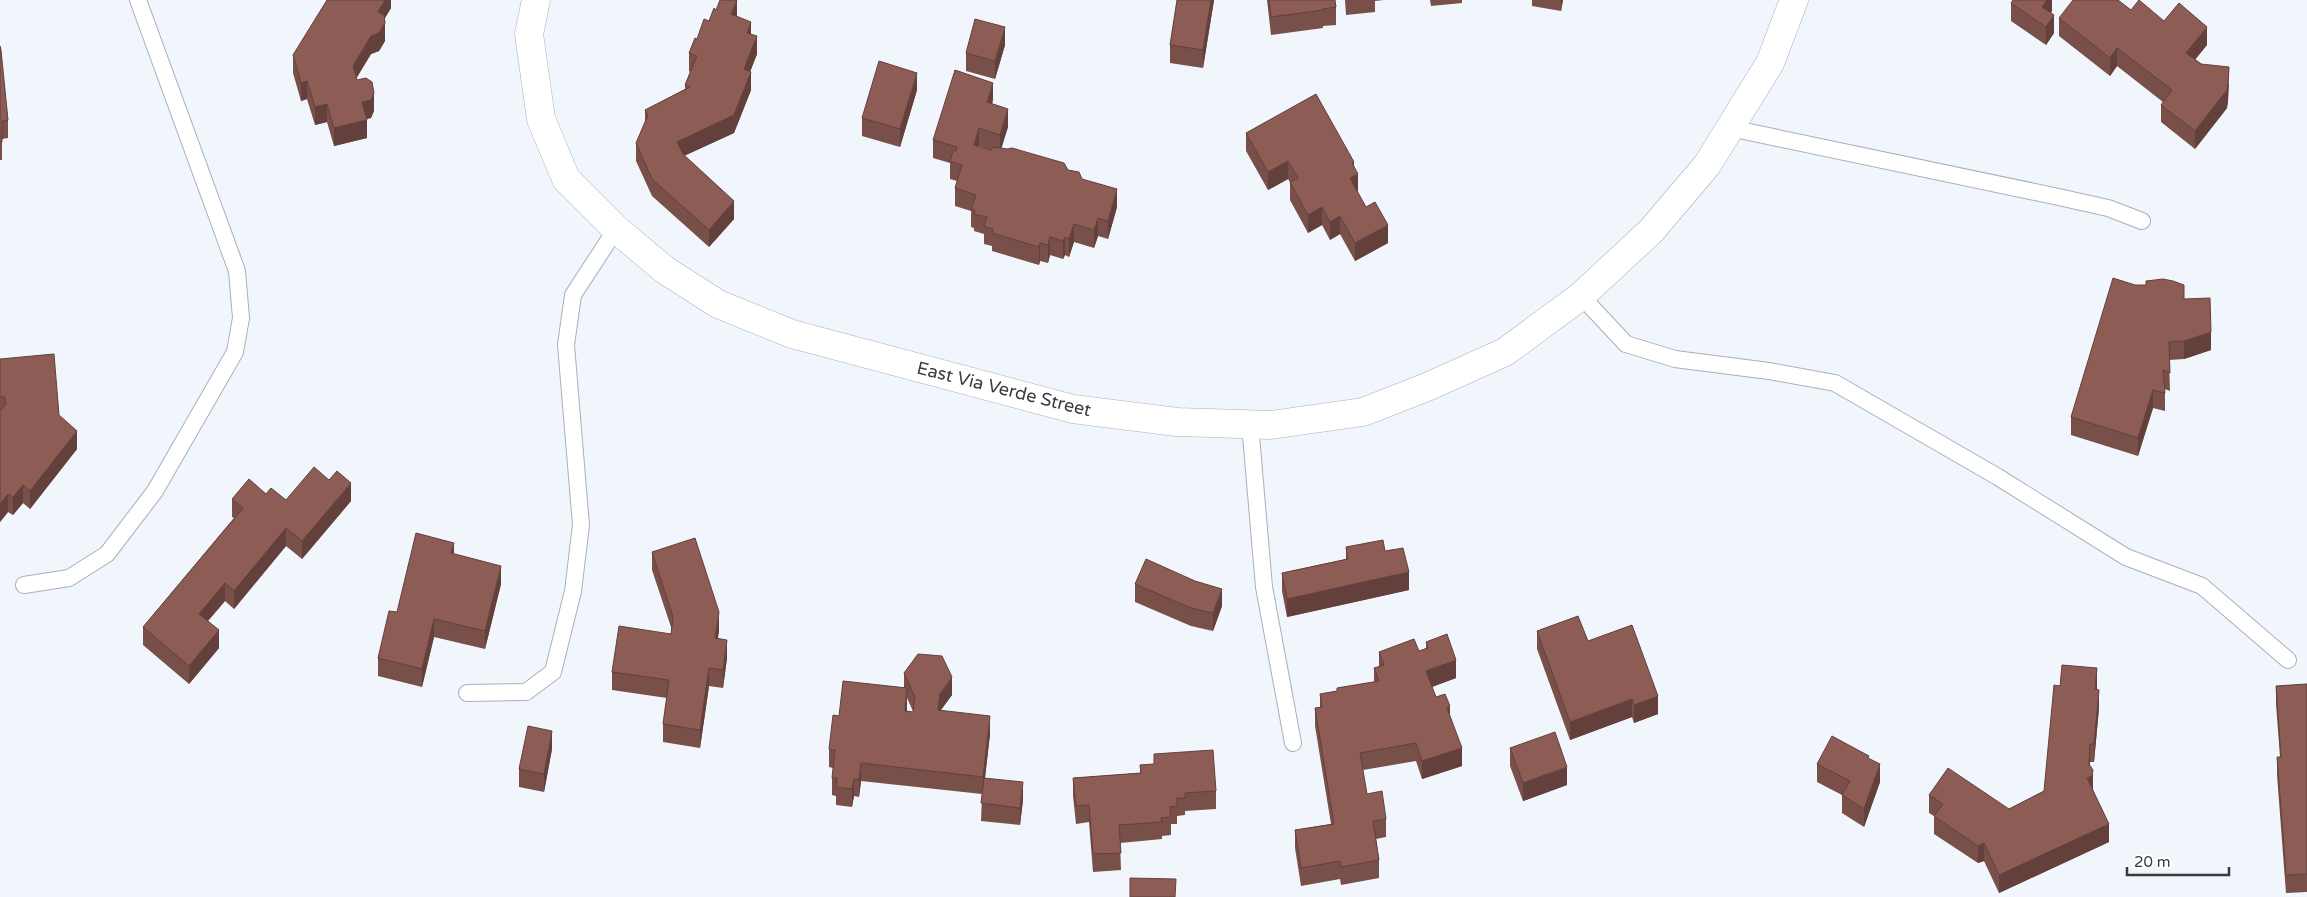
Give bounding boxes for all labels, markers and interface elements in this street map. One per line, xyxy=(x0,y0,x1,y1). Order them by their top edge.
street label: East Via Verde Street xyxy=(914,357,1094,421)
scale bar xyxy=(2127,844,2230,876)
text: 20 m xyxy=(2134,853,2171,871)

